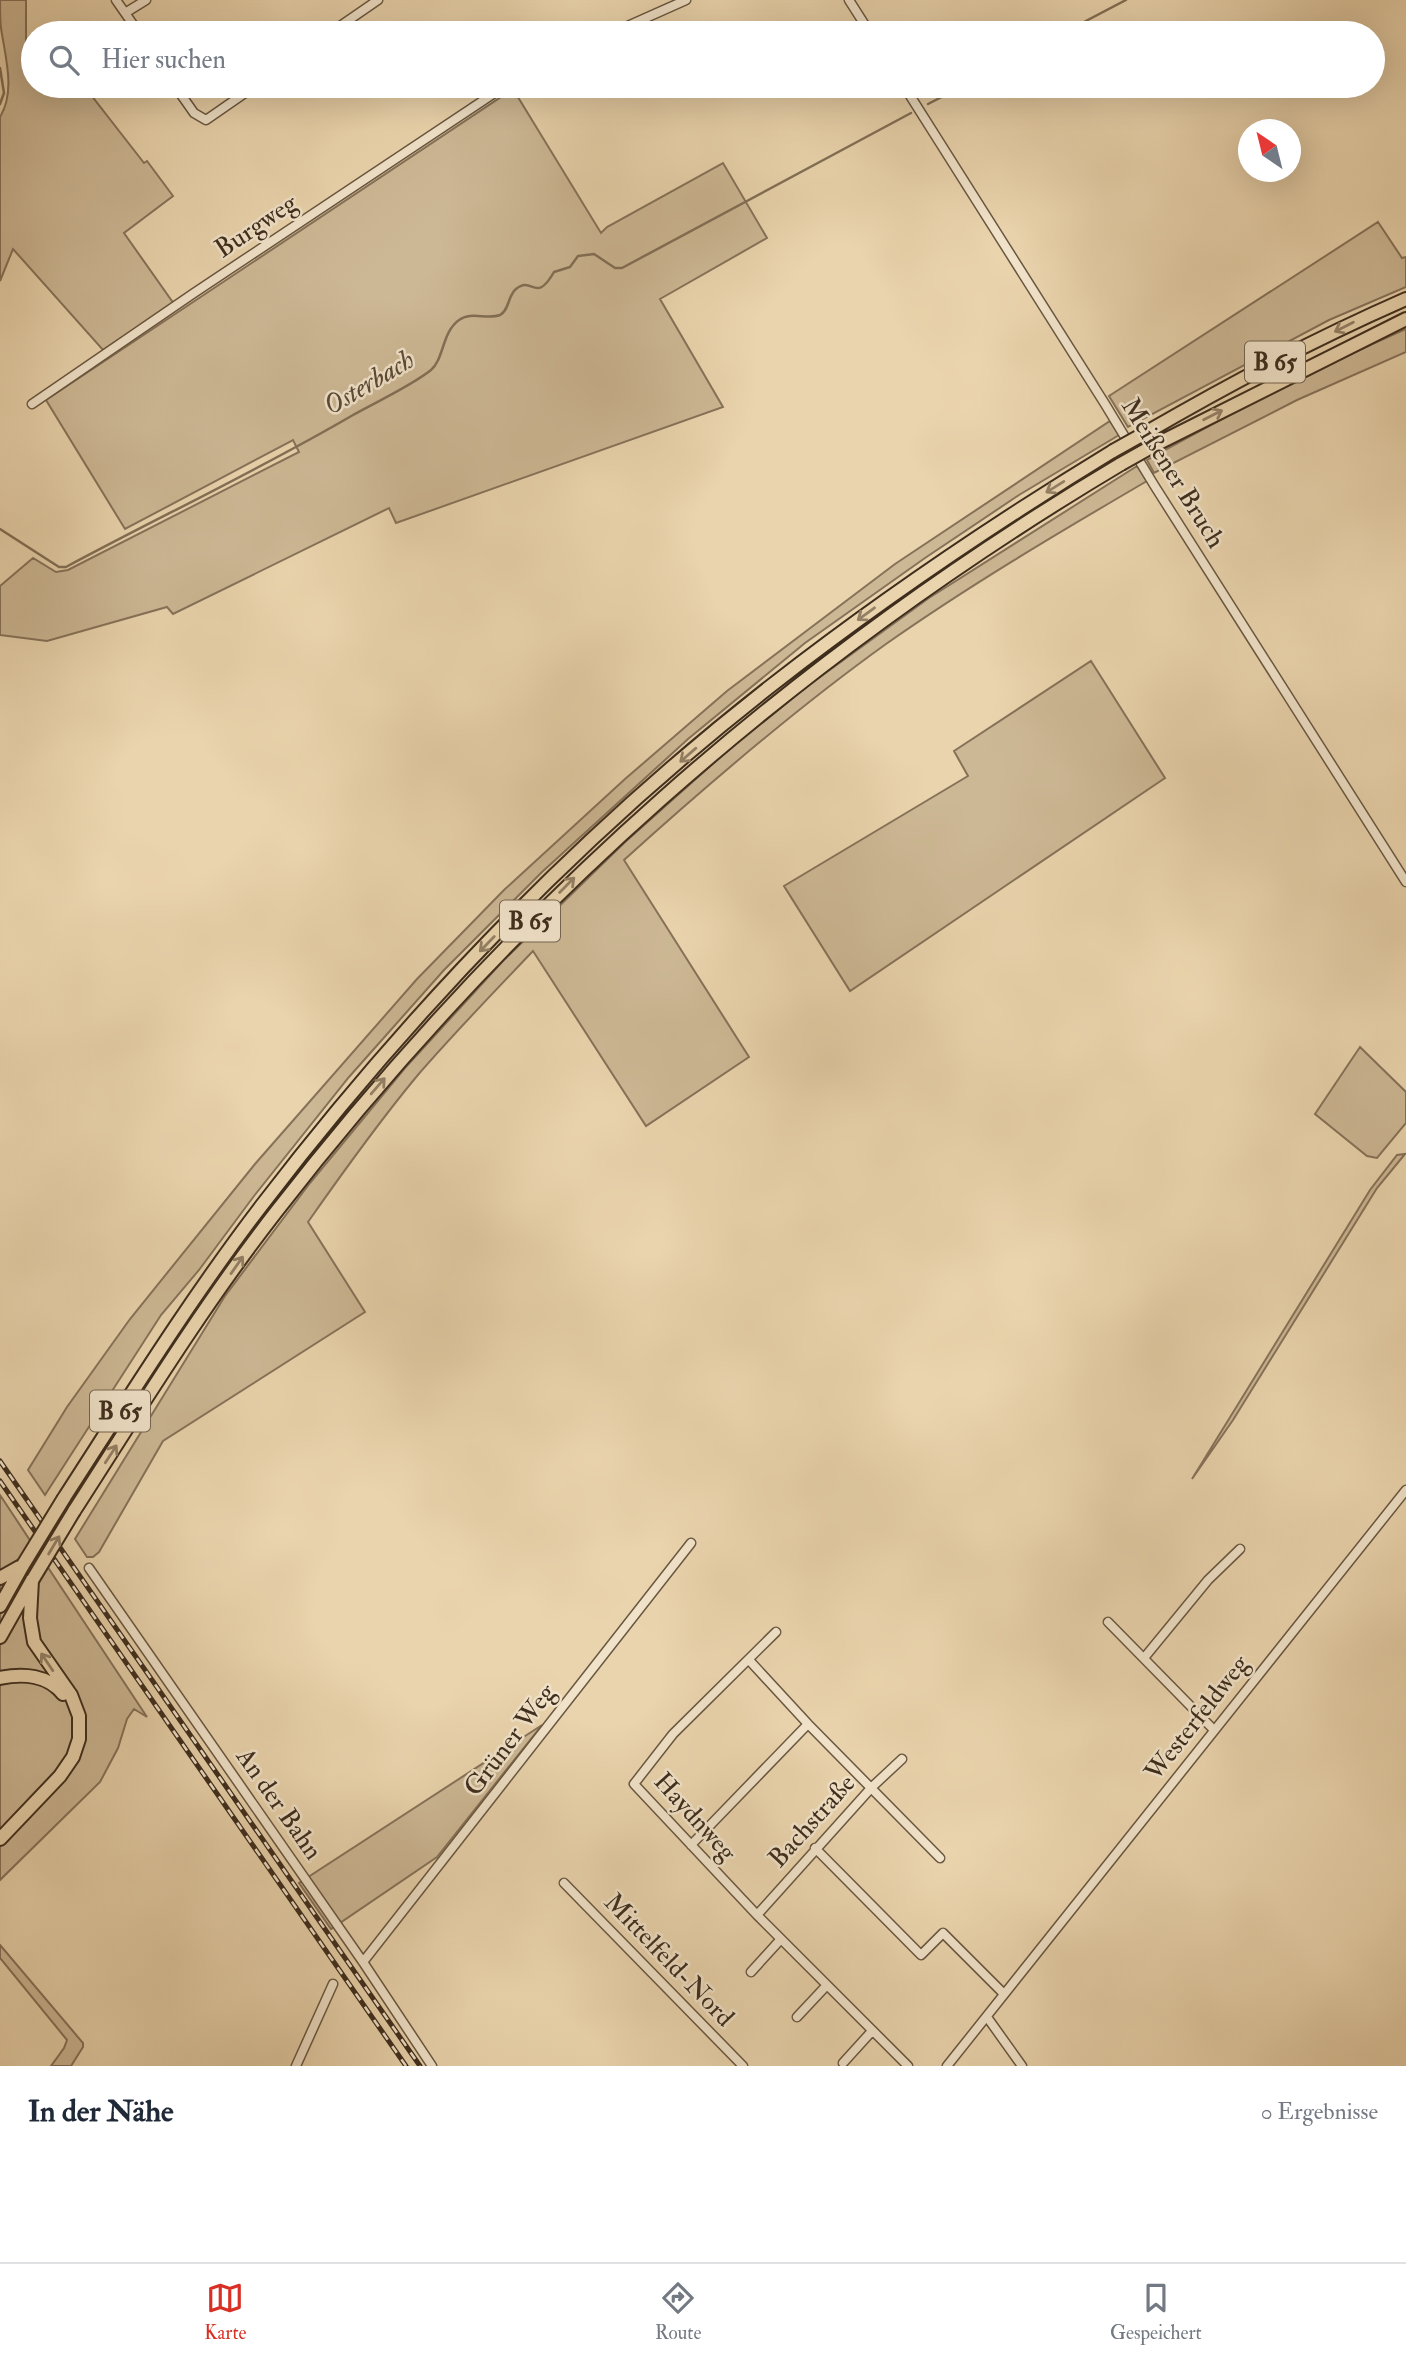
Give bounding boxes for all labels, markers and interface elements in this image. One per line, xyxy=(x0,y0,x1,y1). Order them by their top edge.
search box xyxy=(21,21,1385,98)
icon: search xyxy=(45,41,83,79)
text: Hier suchen xyxy=(101,44,226,76)
north arrow xyxy=(1238,119,1301,182)
street label: Burgweg xyxy=(209,186,304,265)
one-way arrow xyxy=(1334,321,1355,335)
water label: Osterbach xyxy=(317,342,421,424)
road number: B 65 xyxy=(1245,342,1305,382)
street label: Meißener Bruch xyxy=(1114,392,1232,554)
one-way arrow xyxy=(1203,408,1223,422)
one-way arrow xyxy=(1046,480,1066,494)
one-way arrow xyxy=(858,606,876,621)
one-way arrow xyxy=(680,746,697,763)
one-way arrow xyxy=(558,876,575,893)
road number: B 65 xyxy=(500,901,560,942)
one-way arrow xyxy=(478,935,495,952)
one-way arrow xyxy=(370,1078,386,1096)
one-way arrow xyxy=(230,1256,244,1275)
road number: B 65 xyxy=(90,1391,150,1432)
one-way arrow xyxy=(104,1444,118,1464)
one-way arrow xyxy=(47,1536,61,1556)
street label: Westerfeldweg xyxy=(1137,1648,1257,1788)
one-way arrow xyxy=(40,1653,55,1672)
street label: Grüner Weg xyxy=(457,1677,563,1802)
street label: An der Bahn xyxy=(228,1741,329,1866)
street label: Haydnweg xyxy=(647,1766,744,1869)
street label: Bachstraße xyxy=(762,1768,862,1874)
street label: Mittelfeld-Nord xyxy=(597,1887,741,2034)
text: In der Nähe xyxy=(28,2093,173,2130)
text: 0 Ergebnisse xyxy=(1261,2097,1378,2126)
tab: Karte xyxy=(204,2279,247,2345)
tab: Route xyxy=(655,2279,701,2345)
tab: Gespeichert xyxy=(1110,2279,1202,2345)

